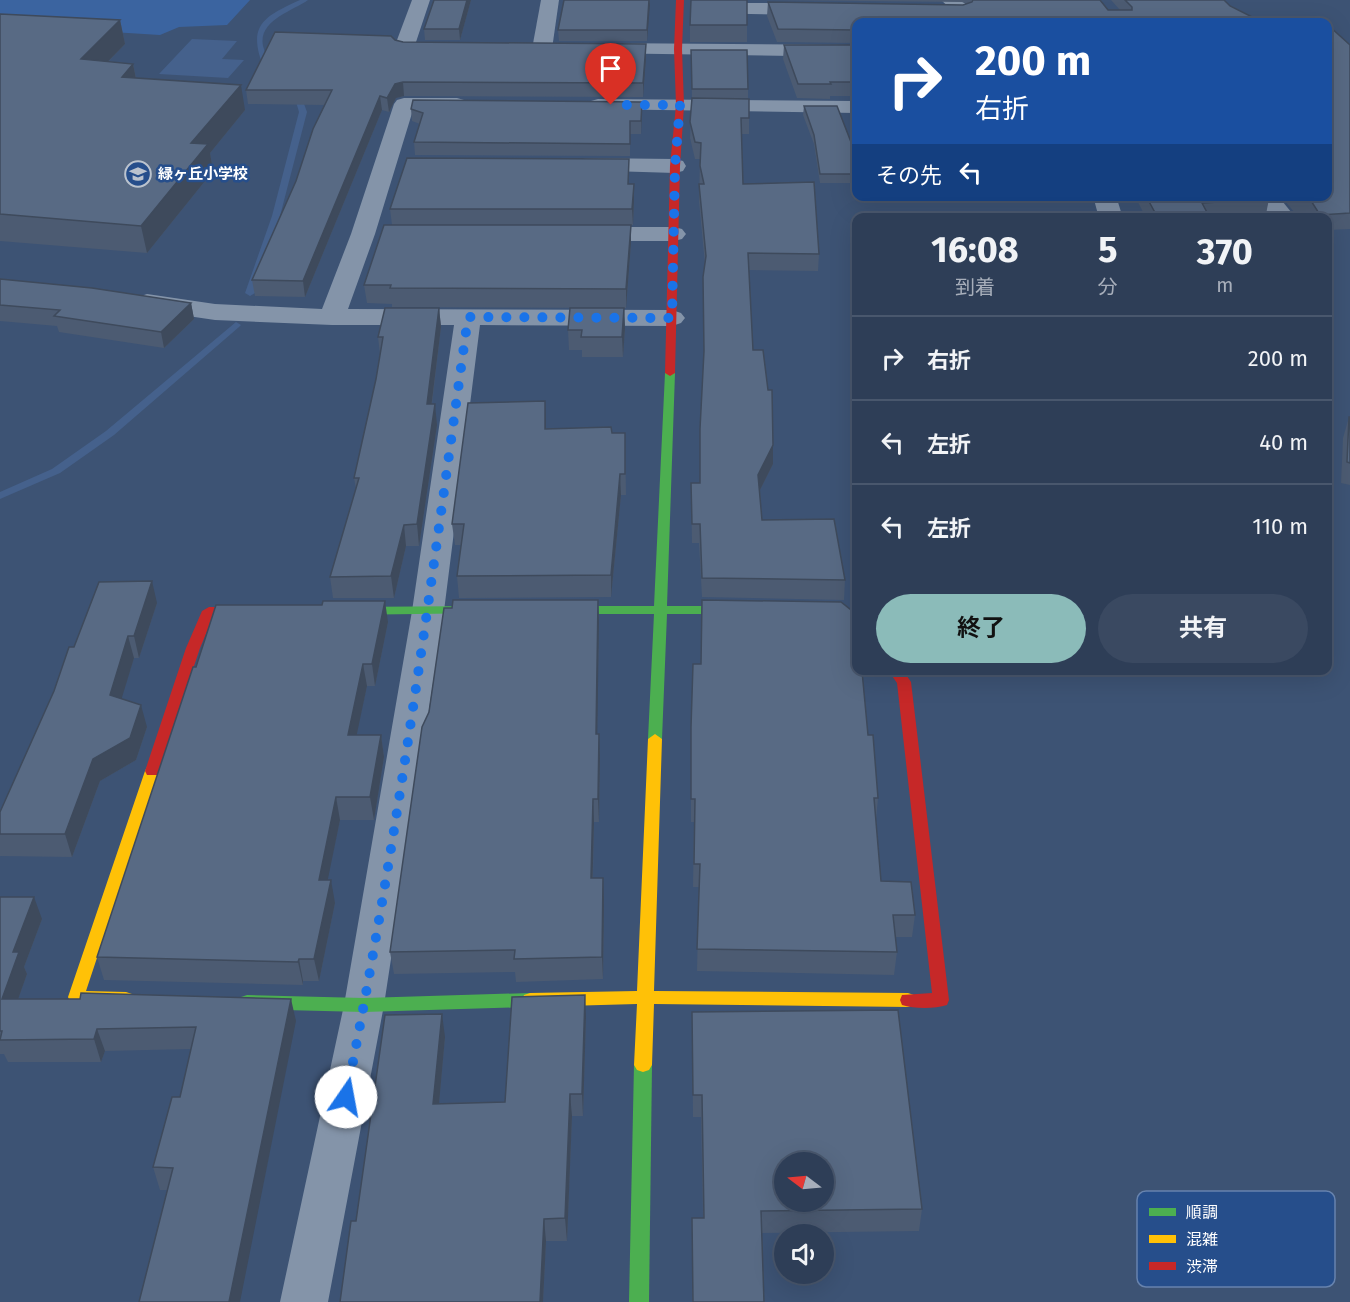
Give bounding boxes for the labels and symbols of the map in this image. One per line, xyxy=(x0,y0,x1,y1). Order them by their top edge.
pin xyxy=(585,43,636,105)
school or university icon: 緑ヶ丘小学校 xyxy=(123,159,153,189)
place label: 緑ヶ丘小学校 xyxy=(158,165,248,183)
position arrow xyxy=(314,1065,378,1129)
north arrow xyxy=(774,1152,834,1212)
legend xyxy=(1137,1191,1335,1287)
text: 順調 xyxy=(1186,1203,1218,1222)
text: 混雑 xyxy=(1186,1230,1218,1249)
text: 渋滞 xyxy=(1186,1257,1218,1276)

